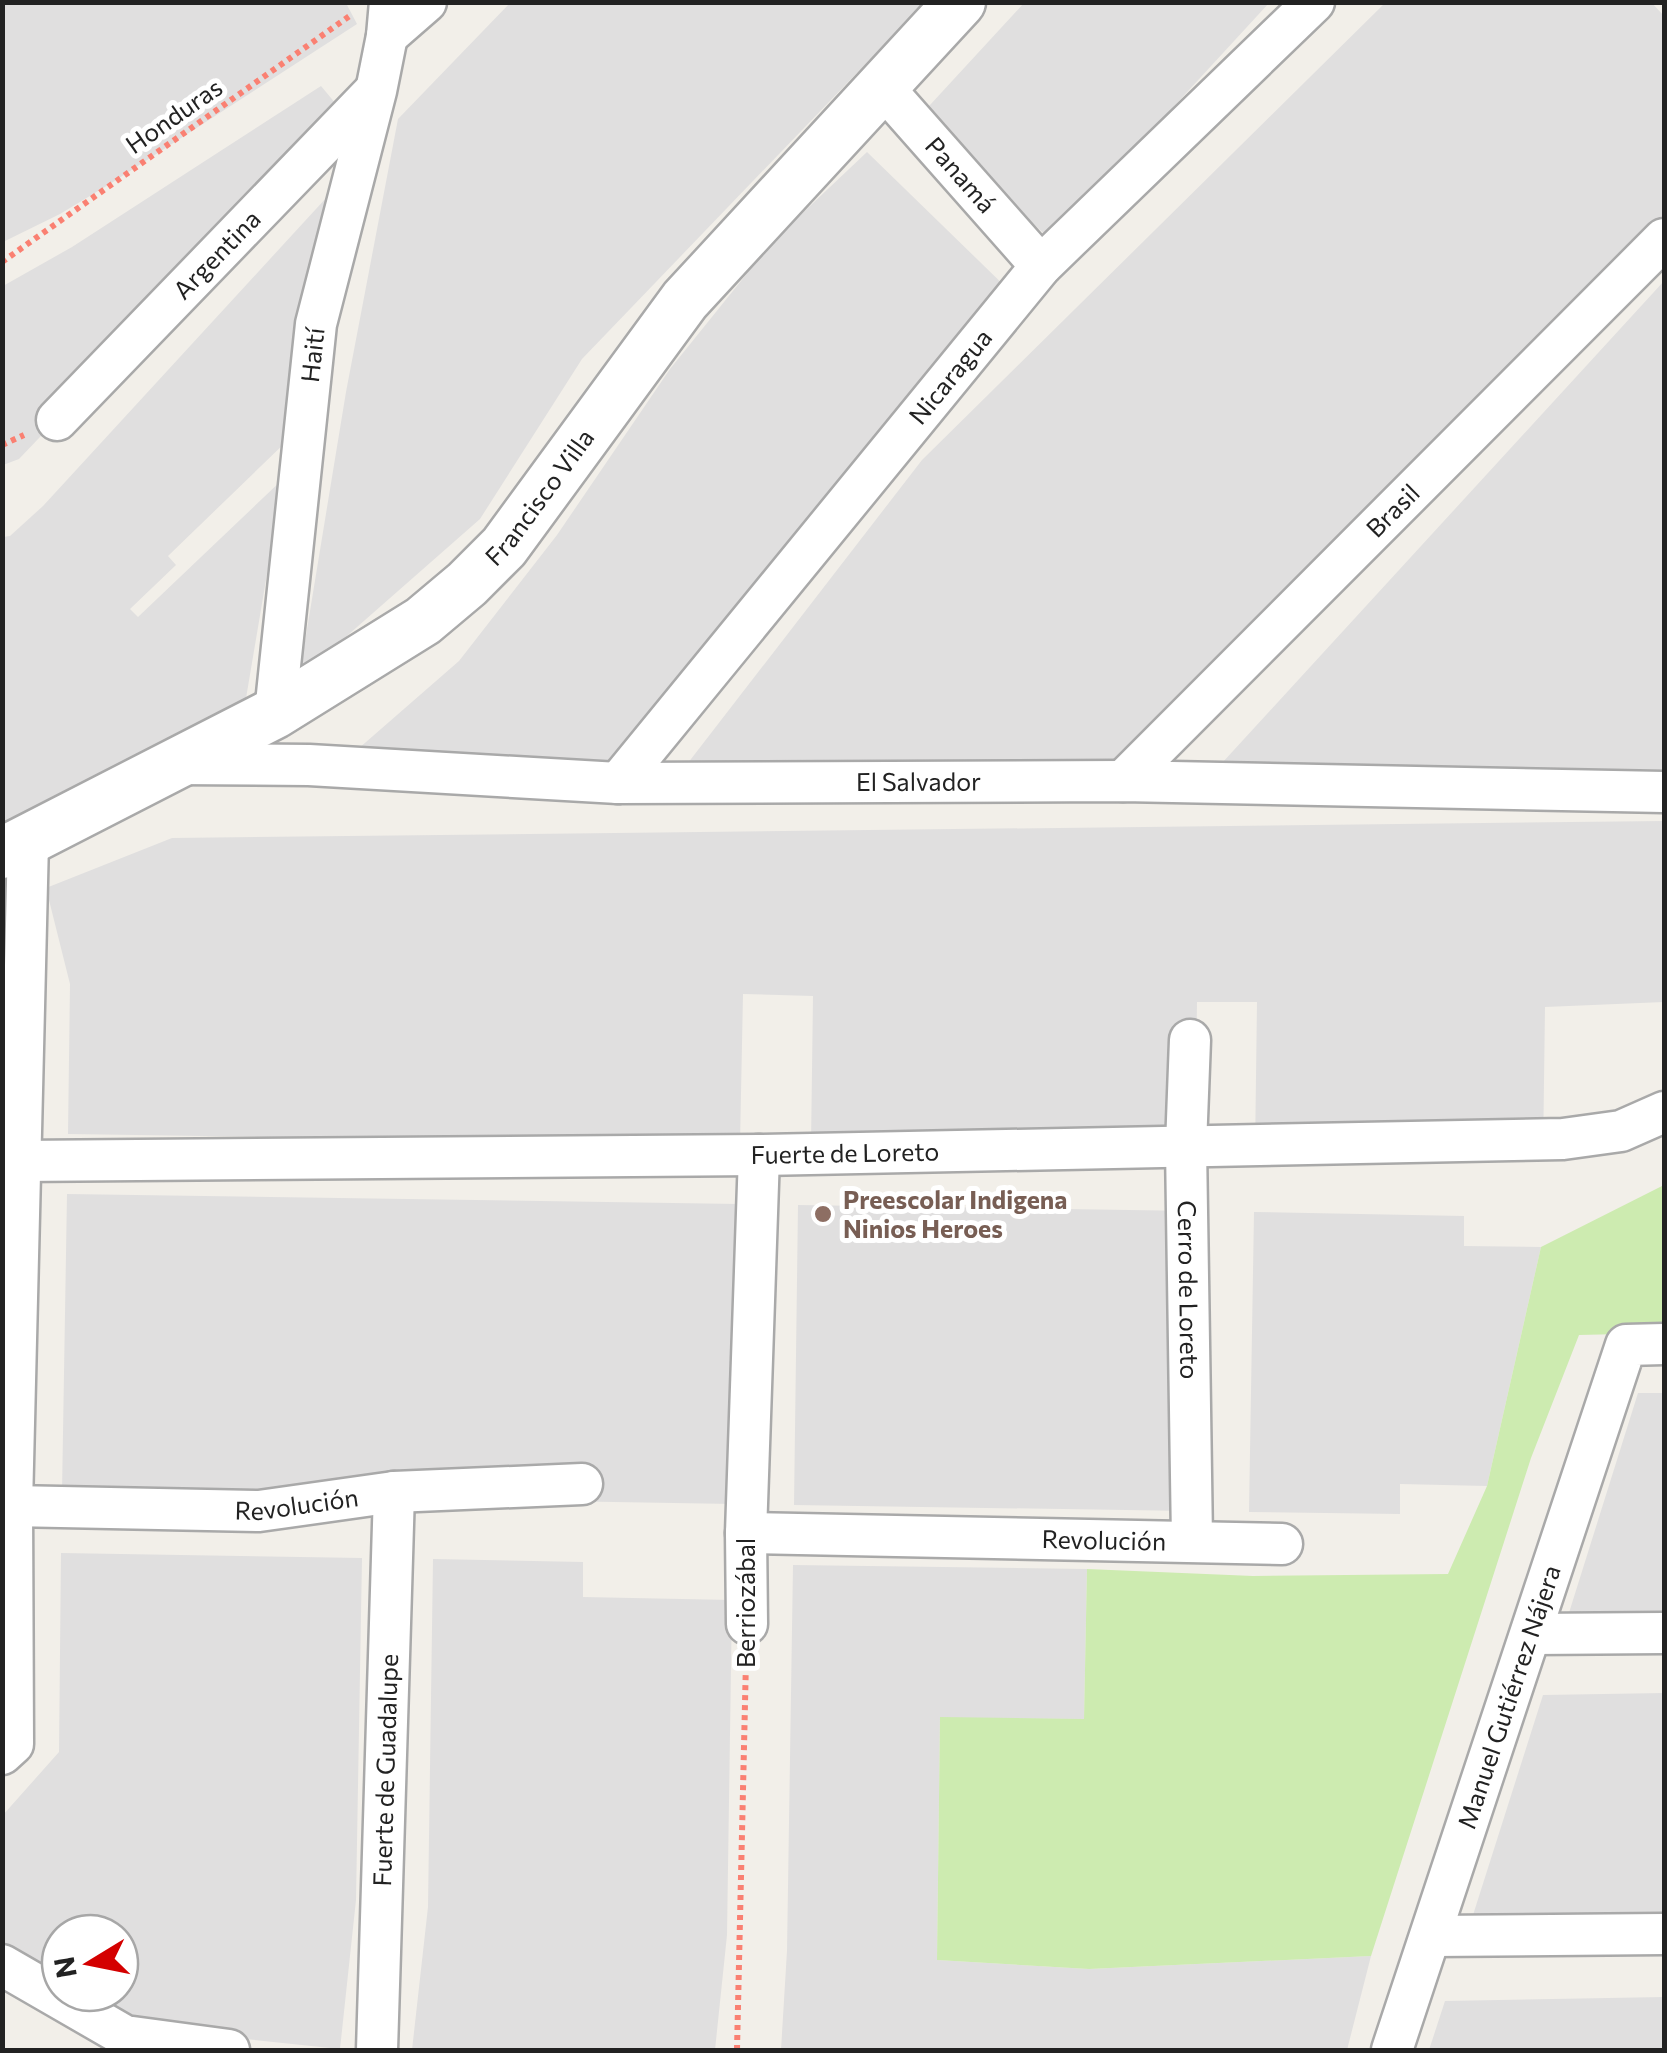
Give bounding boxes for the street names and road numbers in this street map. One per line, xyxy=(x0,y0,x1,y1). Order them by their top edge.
street label: Honduras xyxy=(120,71,227,159)
street label: Panamá xyxy=(920,130,1003,218)
street label: Argentina xyxy=(166,203,266,305)
street label: Nicaragua xyxy=(902,322,997,430)
street label: Haití xyxy=(294,324,330,384)
street label: Francisco Villa xyxy=(478,423,600,571)
street label: Brasil xyxy=(1359,477,1425,543)
street label: El Salvador xyxy=(856,766,981,796)
street label: Fuerte de Loreto xyxy=(751,1135,940,1169)
street label: Cerro de Loreto xyxy=(1173,1200,1206,1380)
street label: Revolución xyxy=(234,1481,360,1525)
street label: Revolución xyxy=(1041,1523,1167,1556)
street label: Berriozábal xyxy=(730,1538,760,1668)
street label: Manuel Gutiérrez Nájera xyxy=(1451,1561,1566,1832)
street label: Fuerte de Guadalupe xyxy=(366,1653,403,1887)

